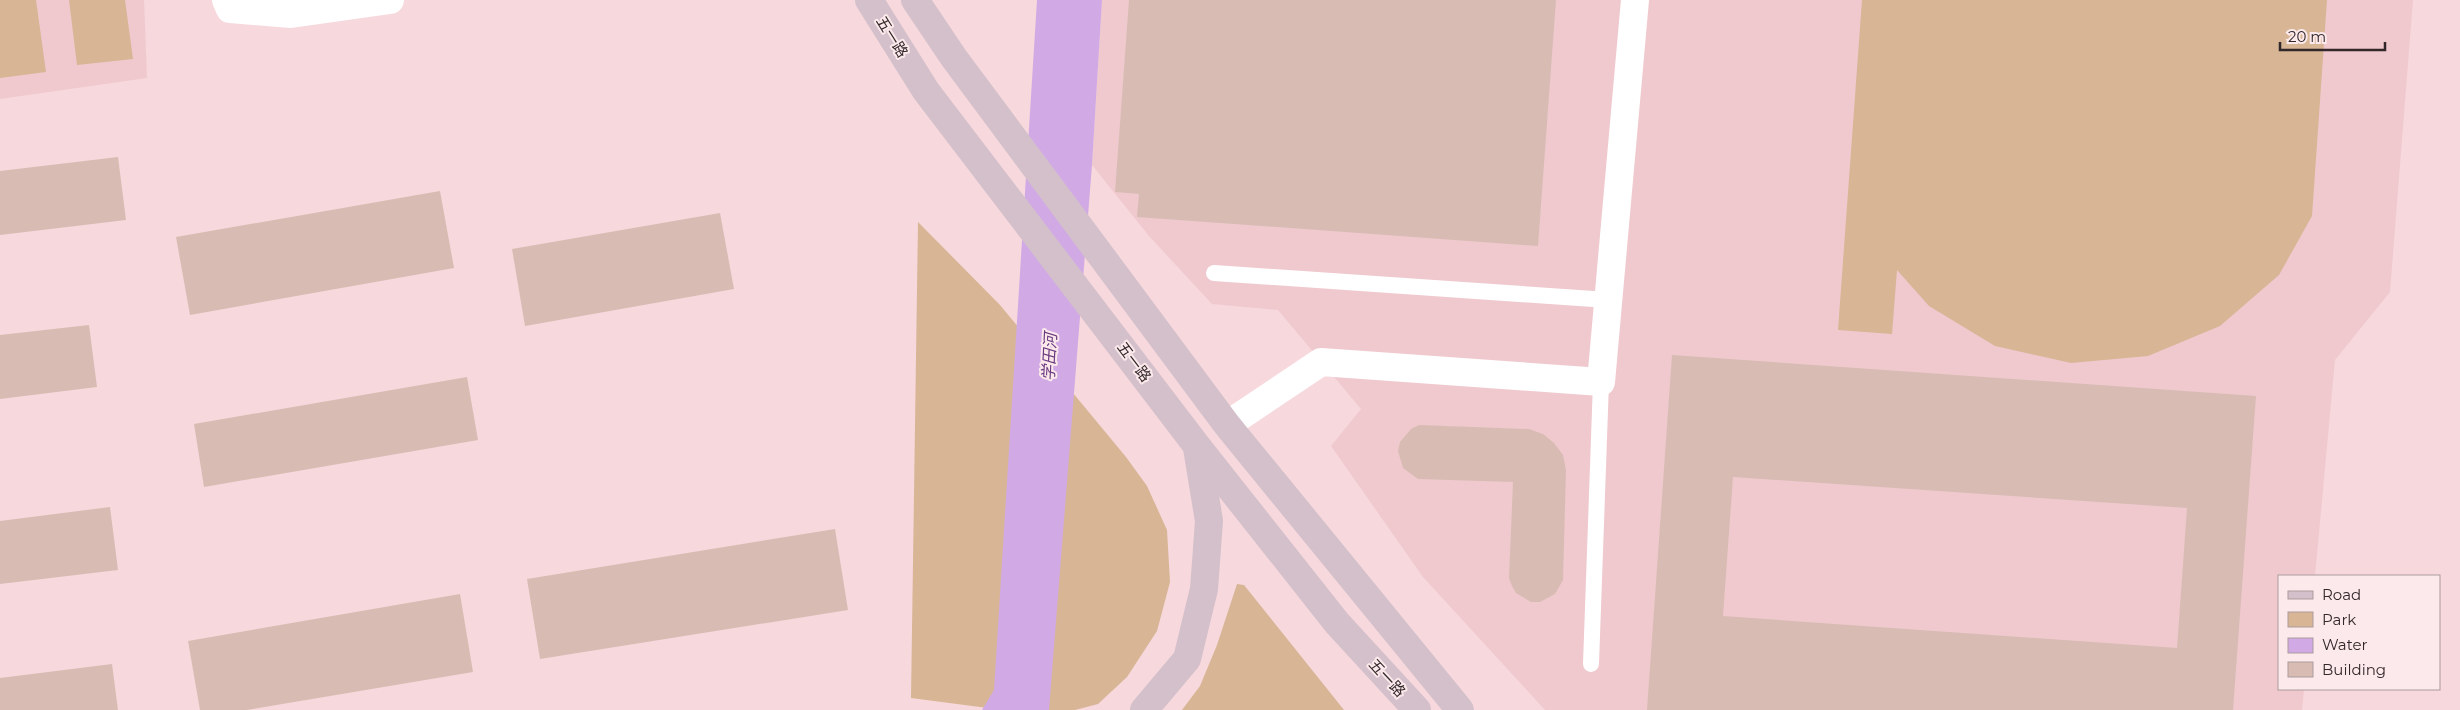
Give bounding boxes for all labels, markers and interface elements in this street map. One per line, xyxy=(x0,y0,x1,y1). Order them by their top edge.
street label: 五一路 xyxy=(872,13,912,61)
scale bar xyxy=(2280,20,2385,52)
text: 20 m xyxy=(2288,27,2326,46)
water label: 学田河 xyxy=(1039,330,1060,381)
street label: 五一路 xyxy=(1113,338,1156,385)
legend xyxy=(2278,575,2440,690)
text: Road xyxy=(2322,585,2361,604)
text: Park xyxy=(2322,610,2356,629)
text: Water xyxy=(2322,635,2368,654)
street label: 五一路 xyxy=(1365,655,1410,701)
text: Building xyxy=(2322,660,2386,679)

